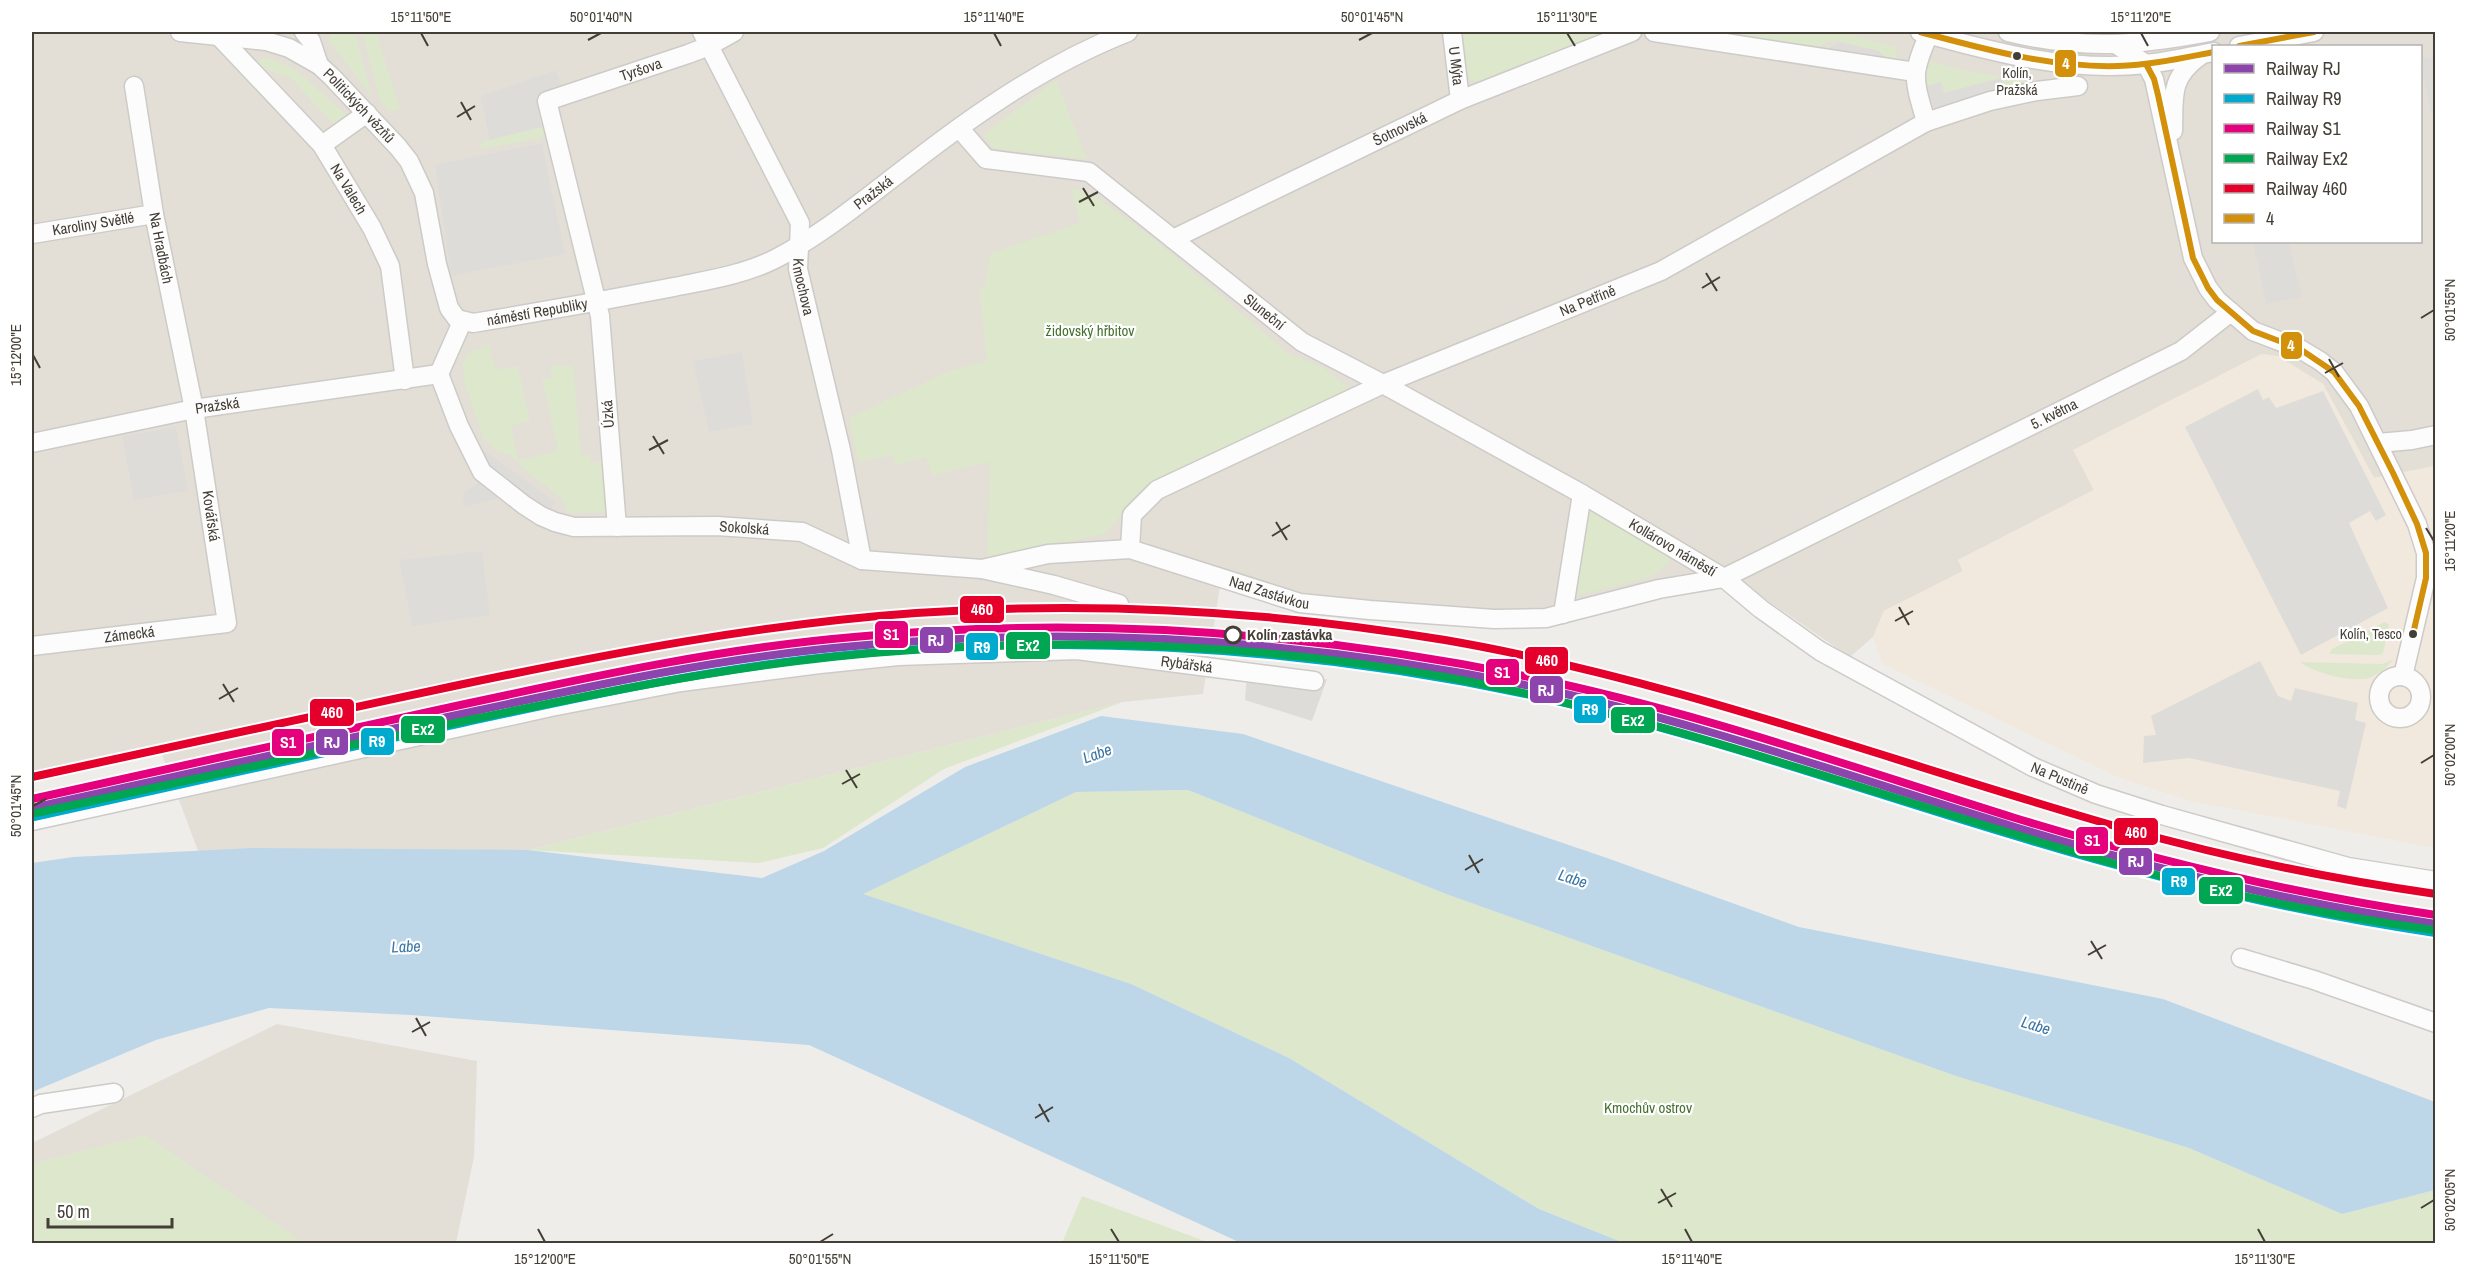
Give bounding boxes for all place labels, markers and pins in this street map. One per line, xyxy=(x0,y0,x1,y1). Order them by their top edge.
marker: Kolín, Pražská xyxy=(2011,50,2023,62)
place label: Kolín, Pražská xyxy=(1996,64,2038,99)
place label: Kolín zastávka xyxy=(1247,624,1333,645)
place label: Kolín, Tesco xyxy=(2340,625,2402,643)
marker: Kolín zastávka xyxy=(1224,626,1242,644)
marker: Kolín, Tesco xyxy=(2407,628,2419,640)

